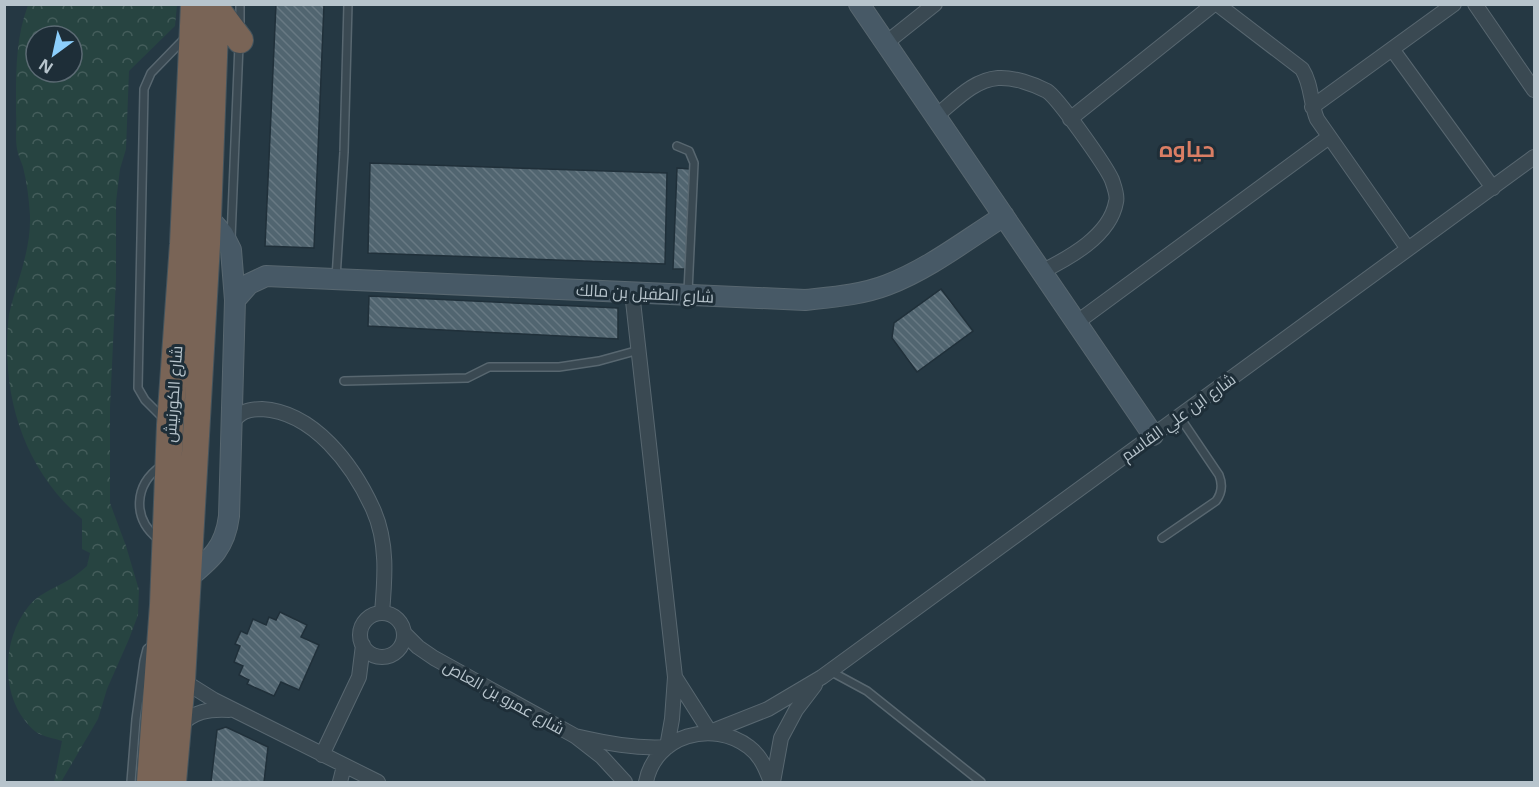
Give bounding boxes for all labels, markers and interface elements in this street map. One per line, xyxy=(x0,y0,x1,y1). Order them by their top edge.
north arrow xyxy=(24,24,84,84)
text: N xyxy=(34,54,57,79)
district label: حياوه xyxy=(1159,133,1215,163)
street label: شارع الطفيل بن مالك xyxy=(575,278,715,309)
street label: شارع الكورنيش xyxy=(159,345,188,443)
street label: شارع ابن علي القاسم xyxy=(1116,368,1242,469)
street label: شارع عمرو بن العاص xyxy=(439,655,569,740)

